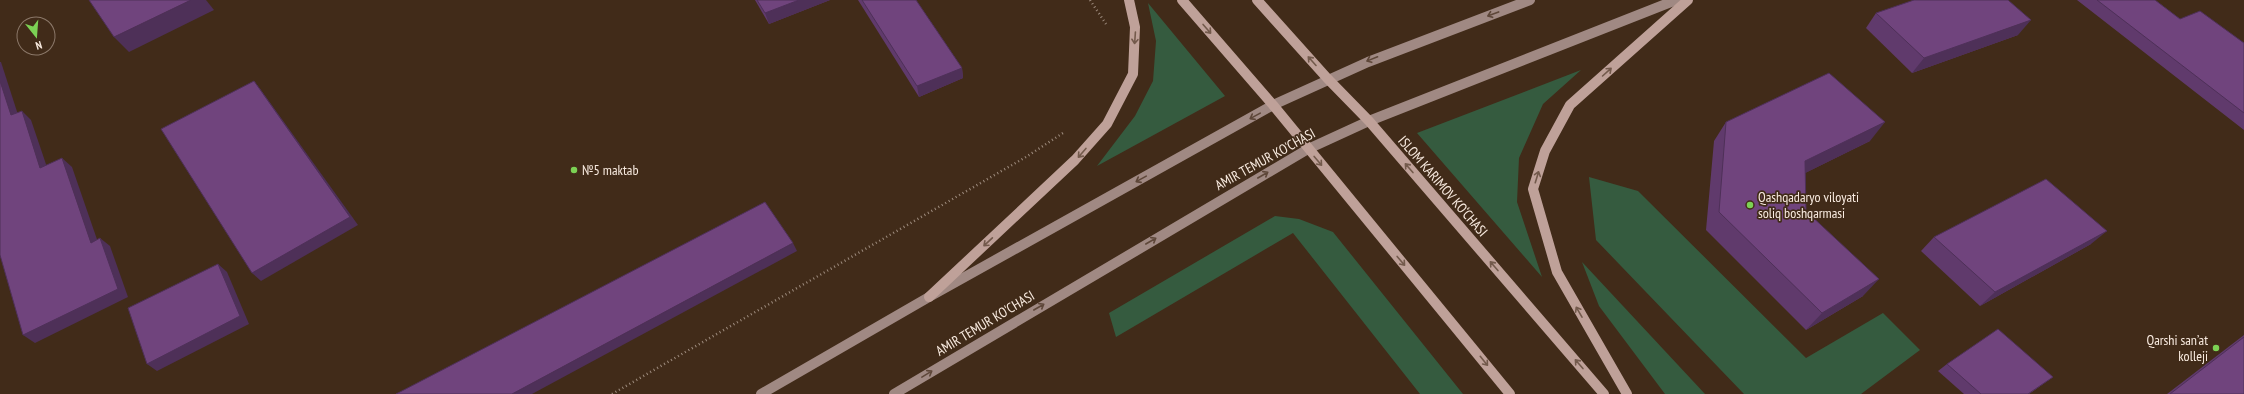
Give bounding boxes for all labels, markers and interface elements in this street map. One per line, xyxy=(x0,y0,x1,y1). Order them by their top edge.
one-way arrow xyxy=(1488,10,1500,18)
north arrow xyxy=(16,16,56,56)
one-way arrow xyxy=(1203,24,1212,35)
one-way arrow xyxy=(1131,31,1138,44)
text: N xyxy=(34,38,44,53)
one-way arrow xyxy=(1307,56,1316,67)
one-way arrow xyxy=(1366,56,1378,64)
one-way arrow xyxy=(1602,67,1612,77)
one-way arrow xyxy=(1249,112,1261,120)
street label: AMIR TEMUR KO'CHASI xyxy=(1212,124,1318,194)
street label: ISLOM KARIMOV KO‘CHASI xyxy=(1394,132,1492,240)
one-way arrow xyxy=(1077,147,1086,158)
one-way arrow xyxy=(1314,155,1323,166)
place label: №5 maktab xyxy=(582,161,639,179)
one-way arrow xyxy=(1404,162,1413,173)
marker: №5 maktab xyxy=(569,165,579,175)
one-way arrow xyxy=(1257,171,1269,179)
one-way arrow xyxy=(1534,171,1541,184)
one-way arrow xyxy=(1135,176,1147,183)
place label: Qashqadaryo viloyati soliq boshqarmasi xyxy=(1758,188,1859,222)
marker: Qashqadaryo viloyati soliq boshqarmasi xyxy=(1745,200,1755,210)
one-way arrow xyxy=(983,237,993,246)
one-way arrow xyxy=(1145,237,1157,245)
one-way arrow xyxy=(1397,256,1406,266)
one-way arrow xyxy=(1489,261,1498,271)
street label: AMIR TEMUR KO'CHASI xyxy=(932,286,1038,360)
one-way arrow xyxy=(1033,302,1045,310)
one-way arrow xyxy=(1575,306,1583,318)
place label: Qarshi san’at kolleji xyxy=(2147,331,2208,365)
marker: Qarshi san’at kolleji xyxy=(2211,343,2221,353)
one-way arrow xyxy=(1479,356,1488,367)
one-way arrow xyxy=(1574,359,1583,370)
one-way arrow xyxy=(921,369,933,377)

